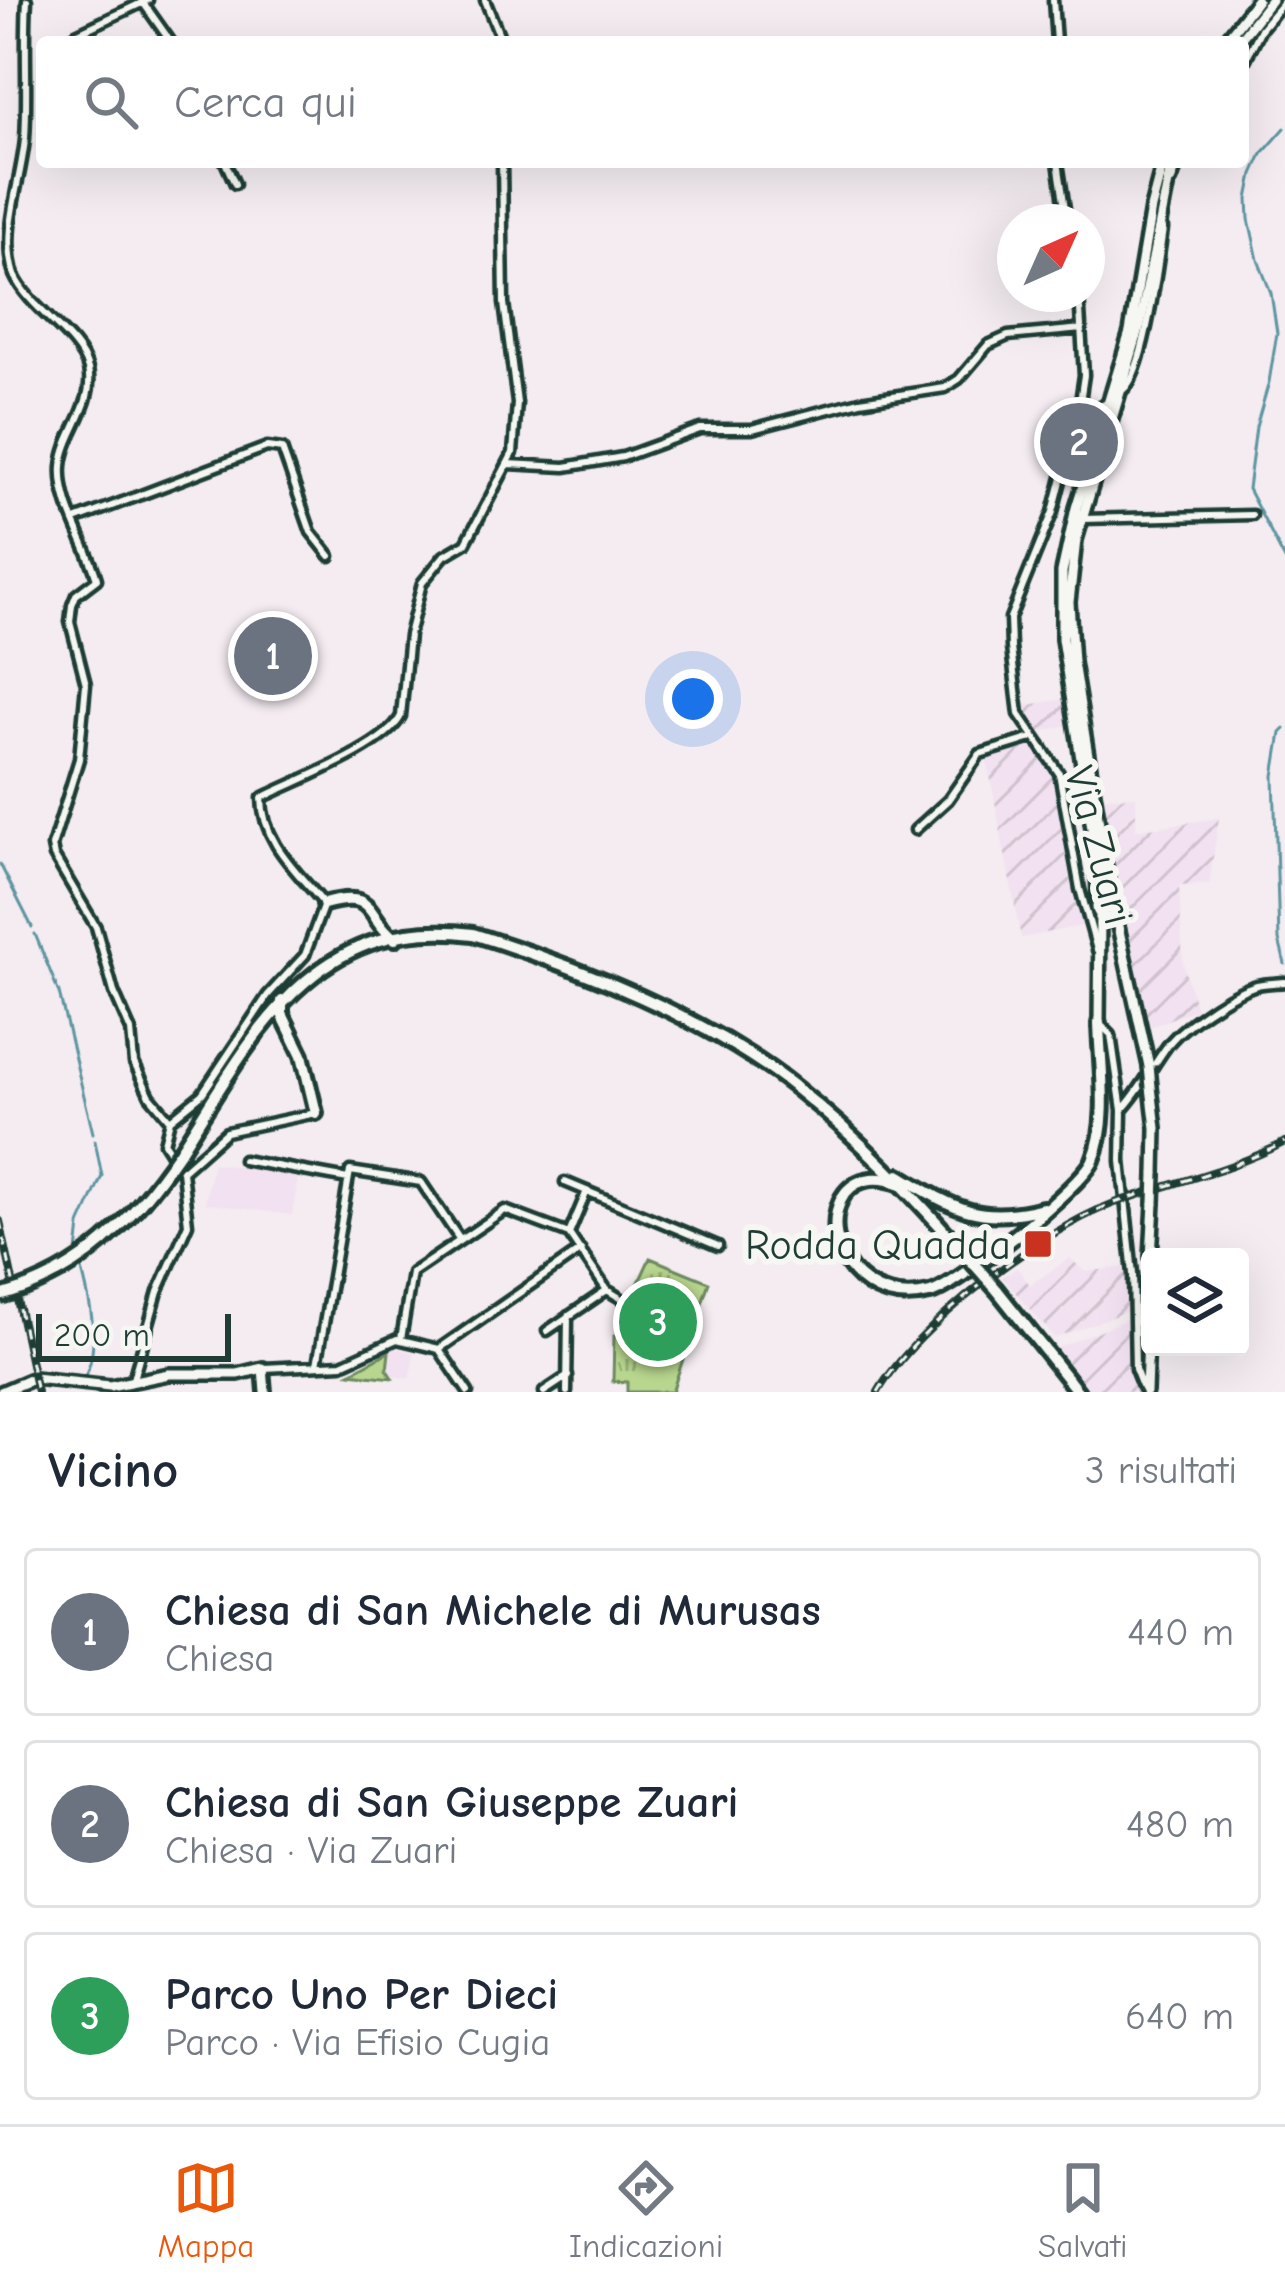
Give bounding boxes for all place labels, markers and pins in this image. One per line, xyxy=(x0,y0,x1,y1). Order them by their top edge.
pin: 2 xyxy=(1040,397,1118,487)
pin: 1 xyxy=(234,611,312,701)
place label: Rodda Quadda xyxy=(745,1221,1011,1270)
marker: Rodda Quadda xyxy=(1022,1228,1054,1260)
pin: 3 xyxy=(619,1277,697,1367)

